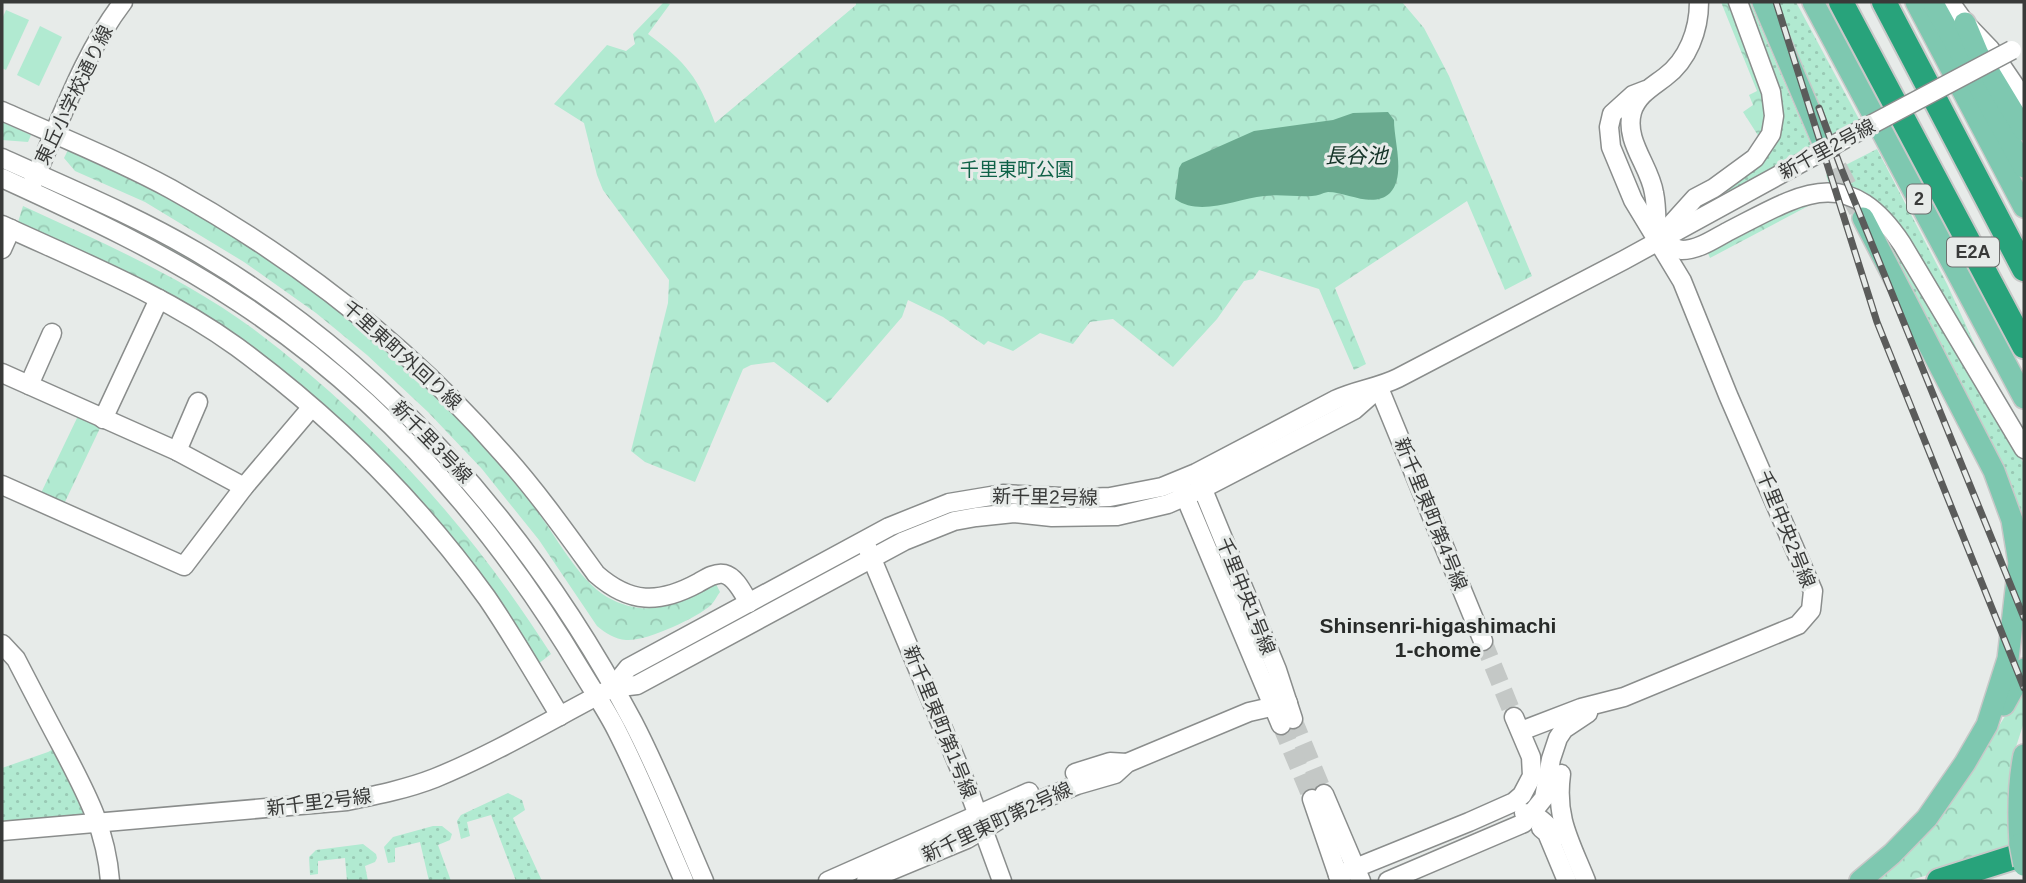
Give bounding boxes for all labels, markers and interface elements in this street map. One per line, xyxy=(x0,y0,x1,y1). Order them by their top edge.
street label: 東丘小学校通り線 xyxy=(31,22,117,168)
street label: 新千里2号線 xyxy=(1775,115,1879,183)
water label: 長谷池 xyxy=(1325,144,1389,167)
park label: 千里東町公園 xyxy=(960,159,1074,180)
road number: 2 xyxy=(1907,184,1931,214)
road number: E2A xyxy=(1947,238,1999,266)
street label: 千里東町外回り線 xyxy=(338,296,466,414)
street label: 新千里3号線 xyxy=(388,397,476,487)
street label: 新千里東町第4号線 xyxy=(1391,435,1471,593)
street label: 千里中央2号線 xyxy=(1753,467,1819,591)
street label: 新千里2号線 xyxy=(992,486,1098,508)
street label: 千里中央1号線 xyxy=(1213,534,1279,658)
district label: Shinsenri-higashimachi 1-chome xyxy=(1320,614,1556,661)
street label: 新千里東町第1号線 xyxy=(900,643,980,801)
street label: 新千里東町第2号線 xyxy=(919,778,1075,866)
street label: 新千里2号線 xyxy=(265,785,373,819)

